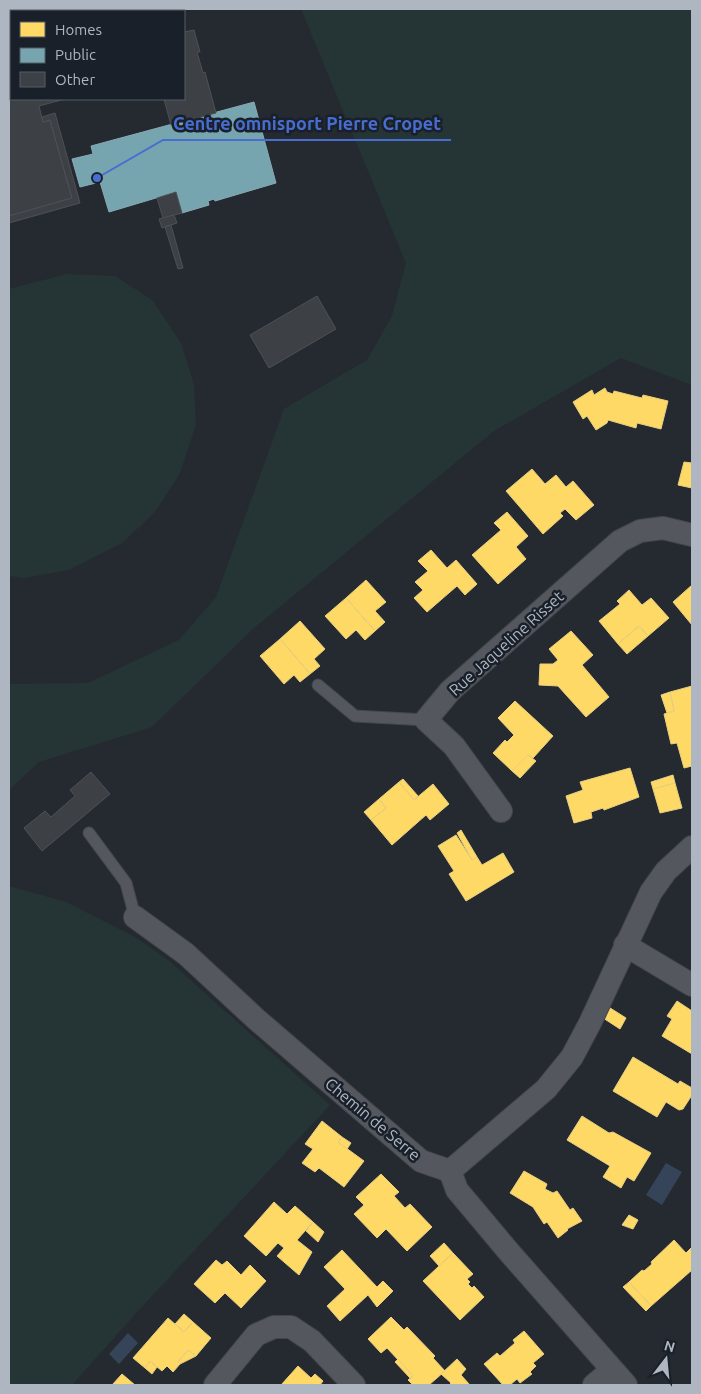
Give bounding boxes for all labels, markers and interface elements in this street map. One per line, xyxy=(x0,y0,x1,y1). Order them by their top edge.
legend xyxy=(10,10,185,100)
text: Homes xyxy=(55,21,102,38)
text: Public xyxy=(55,46,96,63)
text: Other xyxy=(55,71,95,88)
callout: Centre omnisport Pierre Cropet xyxy=(163,107,451,140)
text: Centre omnisport Pierre Cropet xyxy=(173,113,441,133)
street label: Rue Jaqueline Risset xyxy=(445,586,567,699)
street label: Chemin de Serre xyxy=(322,1074,424,1164)
north arrow xyxy=(641,1334,691,1384)
text: N xyxy=(662,1337,677,1356)

